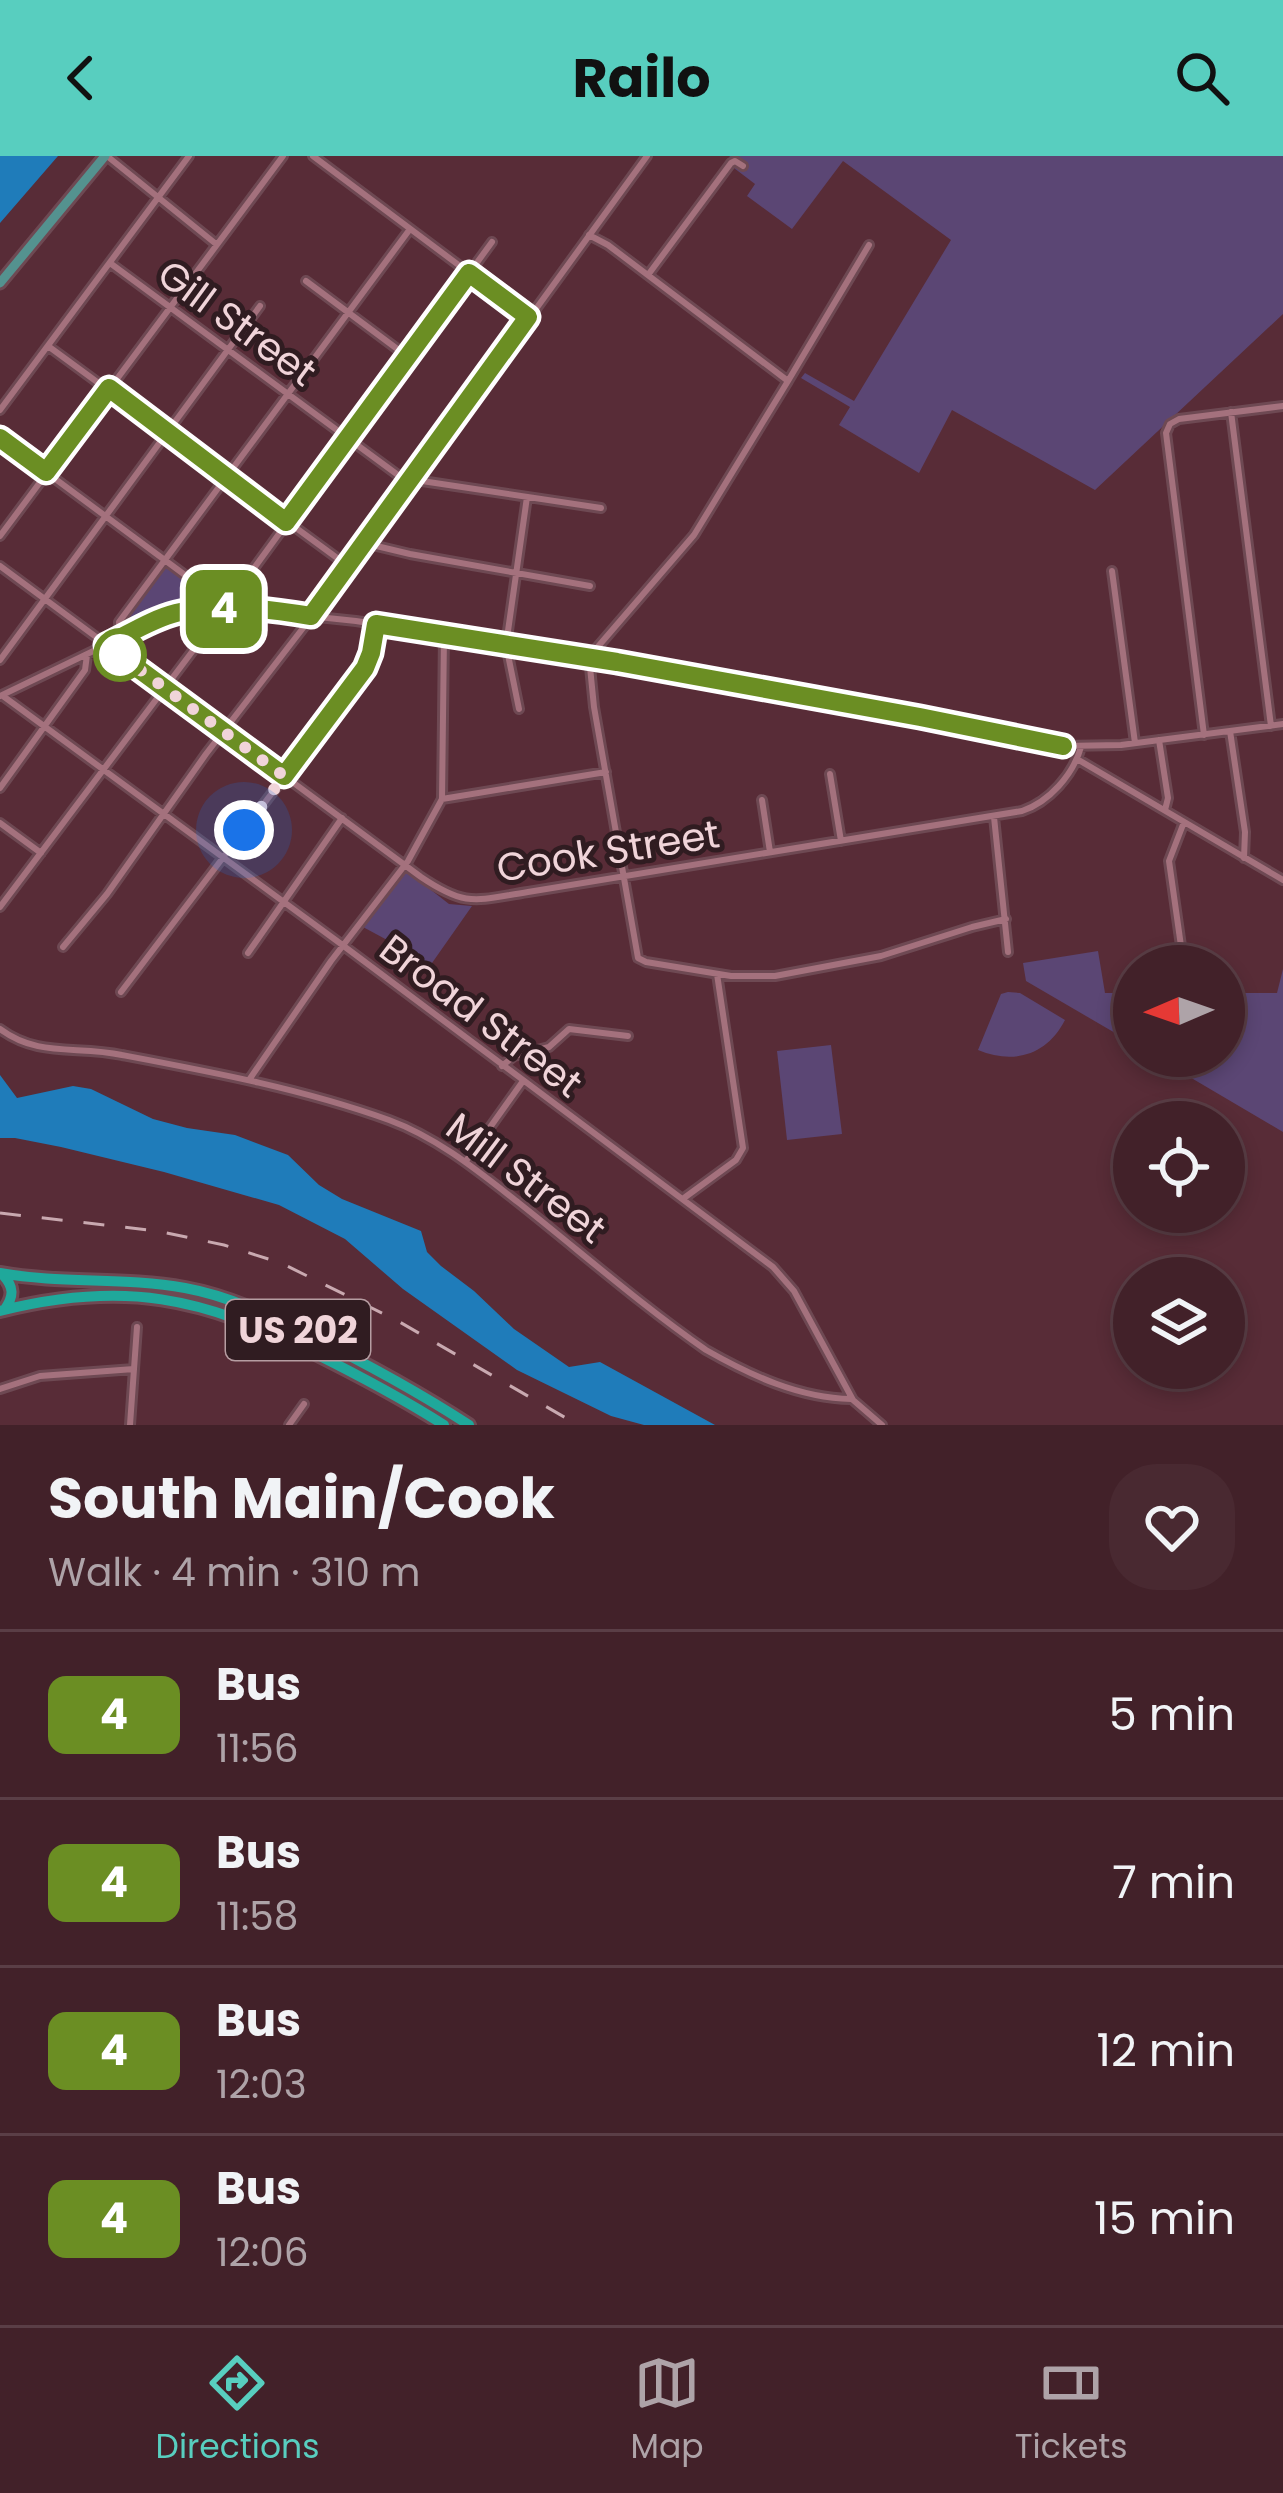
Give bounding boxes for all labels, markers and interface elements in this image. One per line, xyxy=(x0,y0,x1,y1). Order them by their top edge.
text: Railo xyxy=(572,40,711,116)
icon: back xyxy=(48,45,114,111)
icon: search xyxy=(1169,45,1235,111)
street label: Gill Street xyxy=(147,247,327,399)
line badge: 4 xyxy=(185,570,263,648)
text: 4 xyxy=(210,579,238,638)
unlabelled marker xyxy=(95,630,145,680)
your location xyxy=(214,800,274,860)
street label: Cook Street xyxy=(493,806,723,896)
street label: Broad Street xyxy=(368,922,594,1110)
north arrow xyxy=(1113,945,1245,1077)
map controls xyxy=(1113,945,1245,1389)
street label: Mill Street xyxy=(435,1100,617,1256)
button: locate xyxy=(1113,1101,1245,1233)
button: layers xyxy=(1113,1257,1245,1389)
road number: US 202 xyxy=(226,1300,370,1360)
text: South Main/Cook xyxy=(48,1458,555,1538)
button: heart xyxy=(1109,1464,1235,1590)
text: Walk · 4 min · 310 m xyxy=(48,1545,421,1600)
text: Bus xyxy=(216,1653,301,1716)
text: 5 min xyxy=(1109,1683,1235,1746)
text: 4 xyxy=(100,1685,128,1744)
text: 11:56 xyxy=(216,1721,299,1776)
text: Bus xyxy=(216,1821,301,1884)
text: 7 min xyxy=(1112,1851,1235,1914)
text: 4 xyxy=(100,1853,128,1912)
text: 11:58 xyxy=(216,1889,298,1944)
text: Bus xyxy=(216,1989,301,2052)
text: 12 min xyxy=(1096,2019,1235,2082)
text: 4 xyxy=(100,2021,128,2080)
text: 12:03 xyxy=(216,2057,307,2112)
text: Bus xyxy=(216,2157,301,2220)
text: 15 min xyxy=(1094,2187,1235,2250)
text: 4 xyxy=(100,2189,128,2248)
text: 12:06 xyxy=(216,2225,308,2280)
tab: Directions xyxy=(156,2350,319,2472)
tab: Map xyxy=(631,2350,704,2472)
tab: Tickets xyxy=(1015,2350,1127,2472)

